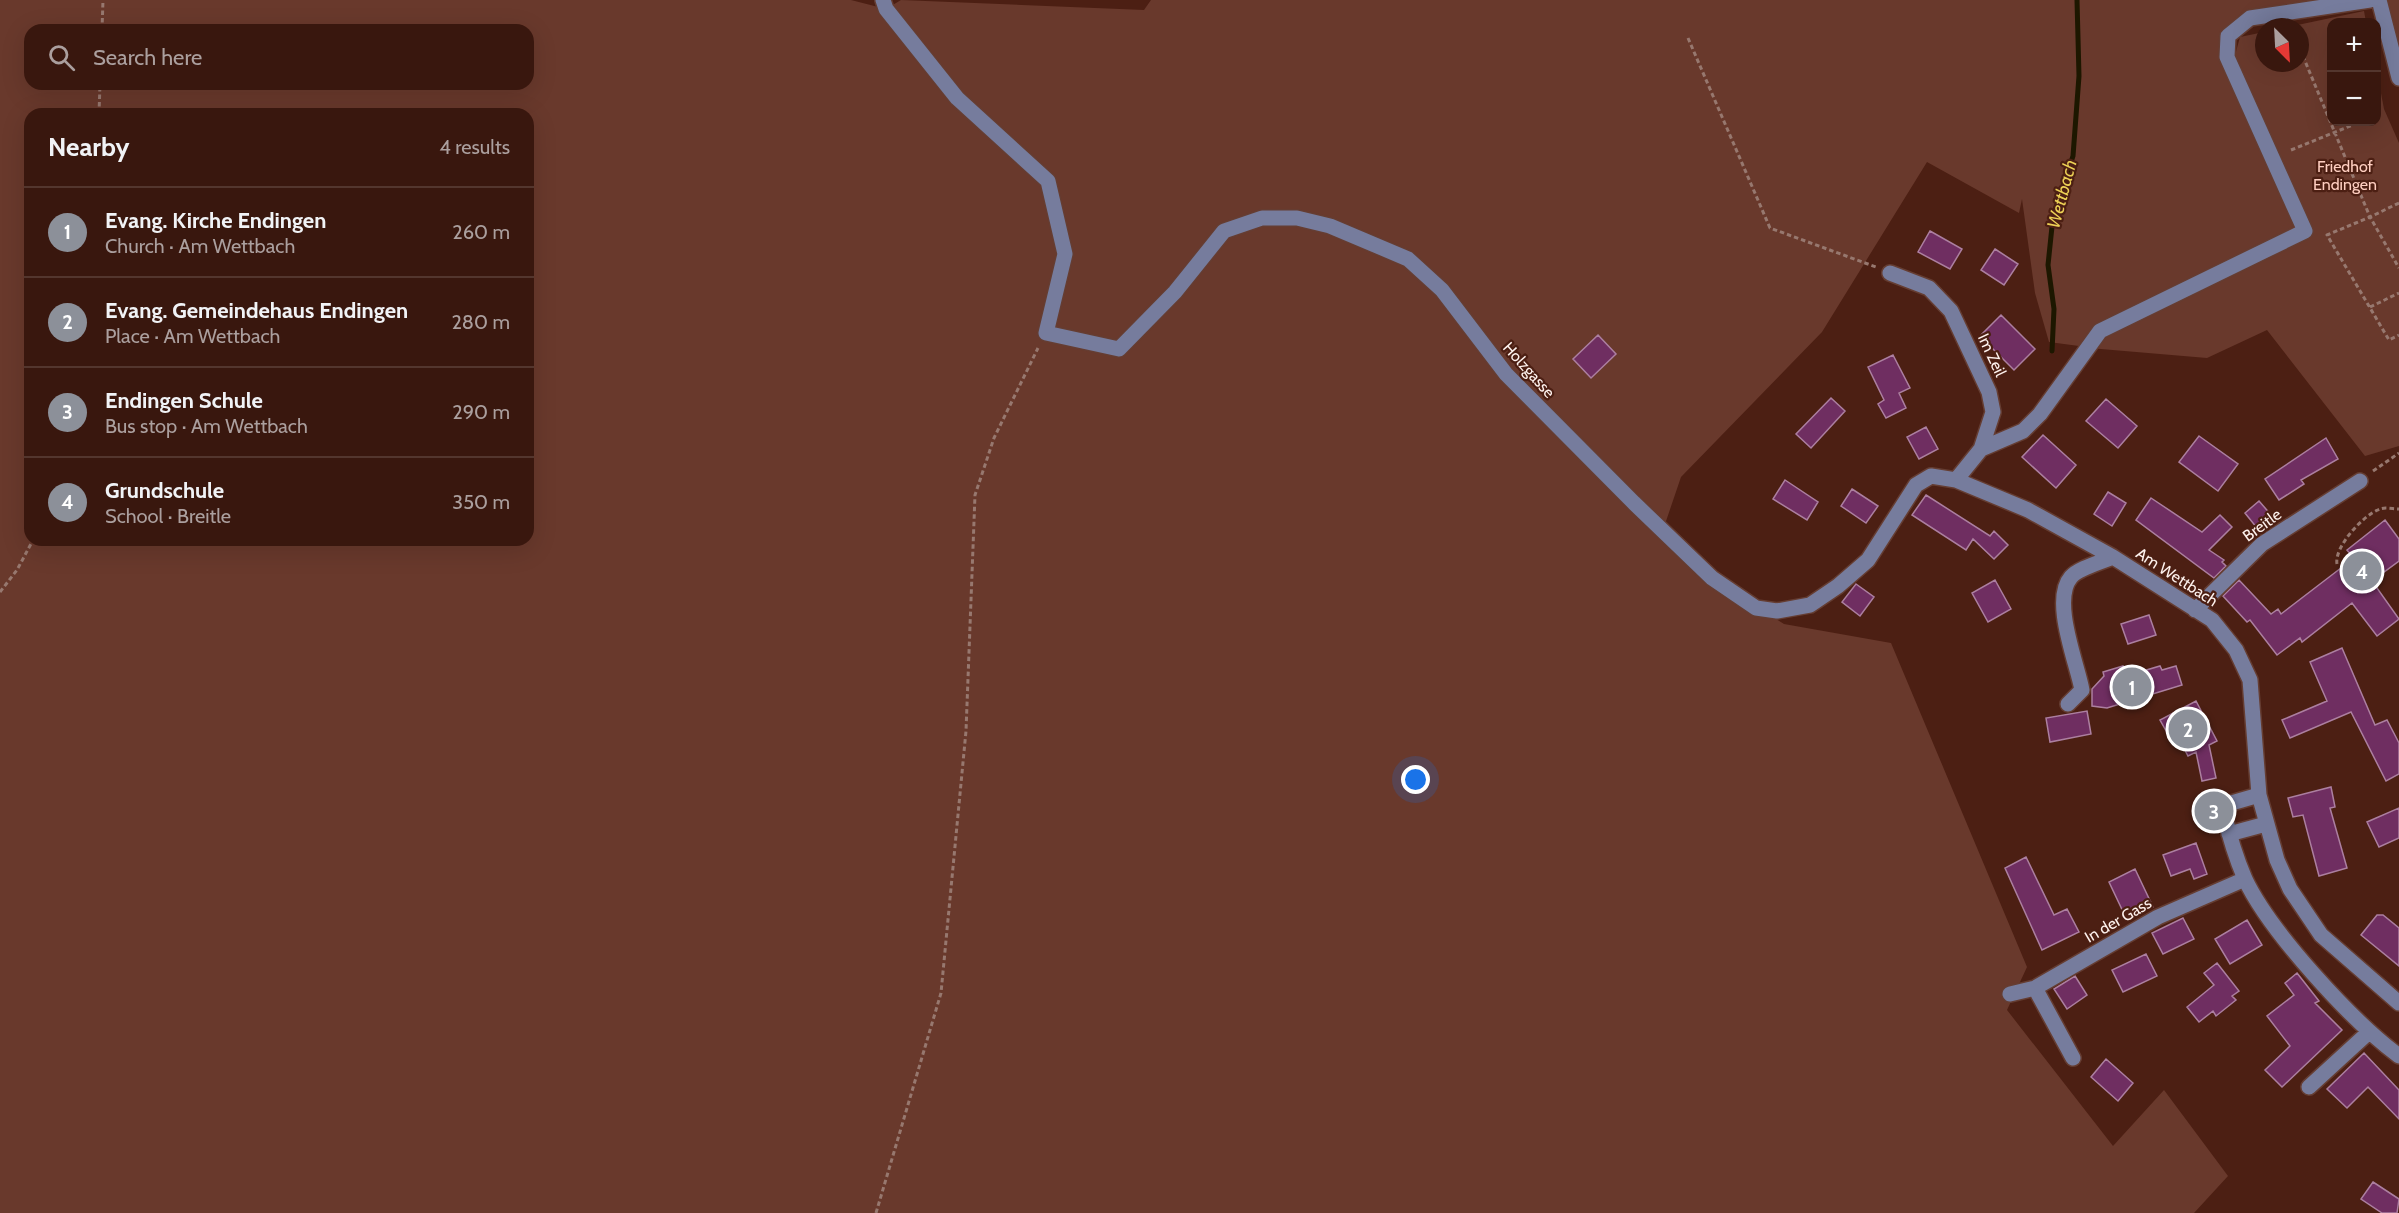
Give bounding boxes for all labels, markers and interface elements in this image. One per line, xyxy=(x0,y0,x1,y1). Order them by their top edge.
north arrow xyxy=(2255,18,2309,72)
map controls xyxy=(2327,18,2381,126)
button: + xyxy=(2327,18,2381,72)
search box xyxy=(24,24,534,90)
icon: search xyxy=(45,41,78,74)
text: Search here xyxy=(93,44,202,71)
button: − xyxy=(2327,72,2381,126)
text: Nearby xyxy=(48,131,129,163)
text: 4 results xyxy=(439,135,510,159)
water label: Wettbach xyxy=(2042,157,2082,231)
park label: Friedhof Endingen xyxy=(2313,157,2377,194)
text: Evang. Kirche Endingen xyxy=(105,207,326,234)
text: 1 xyxy=(64,220,71,244)
text: 260 m xyxy=(452,220,510,244)
text: Church · Am Wettbach xyxy=(105,234,295,258)
text: Evang. Gemeindehaus Endingen xyxy=(105,297,408,324)
text: 2 xyxy=(62,310,73,334)
text: 280 m xyxy=(451,310,510,334)
text: Place · Am Wettbach xyxy=(105,324,280,348)
street label: Im Zeil xyxy=(1974,330,2010,380)
street label: Holzgasse xyxy=(1499,338,1559,402)
text: Endingen Schule xyxy=(105,387,263,414)
text: 3 xyxy=(62,400,73,424)
text: 290 m xyxy=(452,400,510,424)
text: Bus stop · Am Wettbach xyxy=(105,414,308,438)
text: Grundschule xyxy=(105,477,224,504)
text: 4 xyxy=(61,490,74,514)
text: 350 m xyxy=(452,490,510,514)
text: School · Breitle xyxy=(105,504,231,528)
street label: Breitle xyxy=(2239,505,2285,545)
street label: Am Wettbach xyxy=(2133,544,2221,610)
pin: 4 xyxy=(2342,548,2382,594)
pin: 1 xyxy=(2112,664,2152,710)
pin: 2 xyxy=(2168,706,2208,752)
your location xyxy=(1401,765,1430,794)
pin: 3 xyxy=(2194,788,2234,834)
street label: In der Gass xyxy=(2081,893,2155,947)

